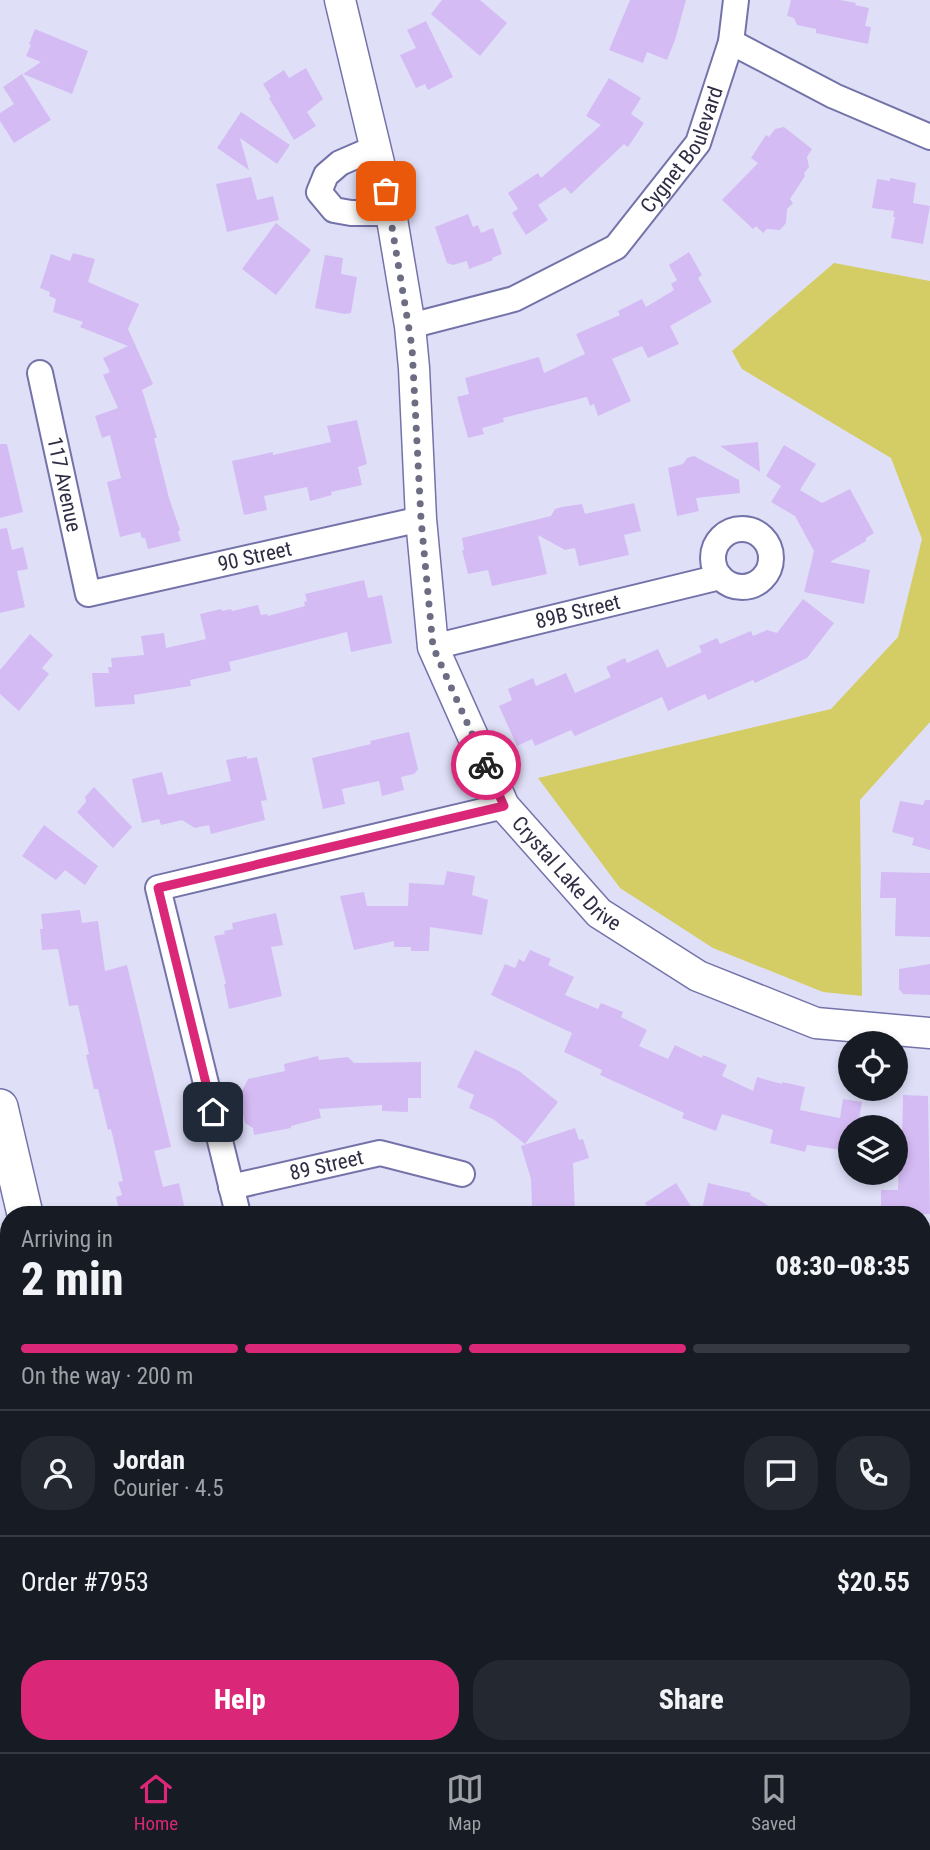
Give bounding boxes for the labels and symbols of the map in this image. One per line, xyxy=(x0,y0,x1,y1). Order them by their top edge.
street label: Cygnet Boulevard xyxy=(636,83,728,218)
pin xyxy=(356,161,416,221)
street label: 117 Avenue xyxy=(42,435,86,534)
street label: 90 Street xyxy=(216,537,294,576)
street label: 89B Street xyxy=(533,590,623,634)
courier xyxy=(451,730,521,800)
street label: Crystal Lake Drive xyxy=(507,811,625,936)
pin xyxy=(183,1082,243,1142)
street label: 89 Street xyxy=(287,1145,366,1185)

